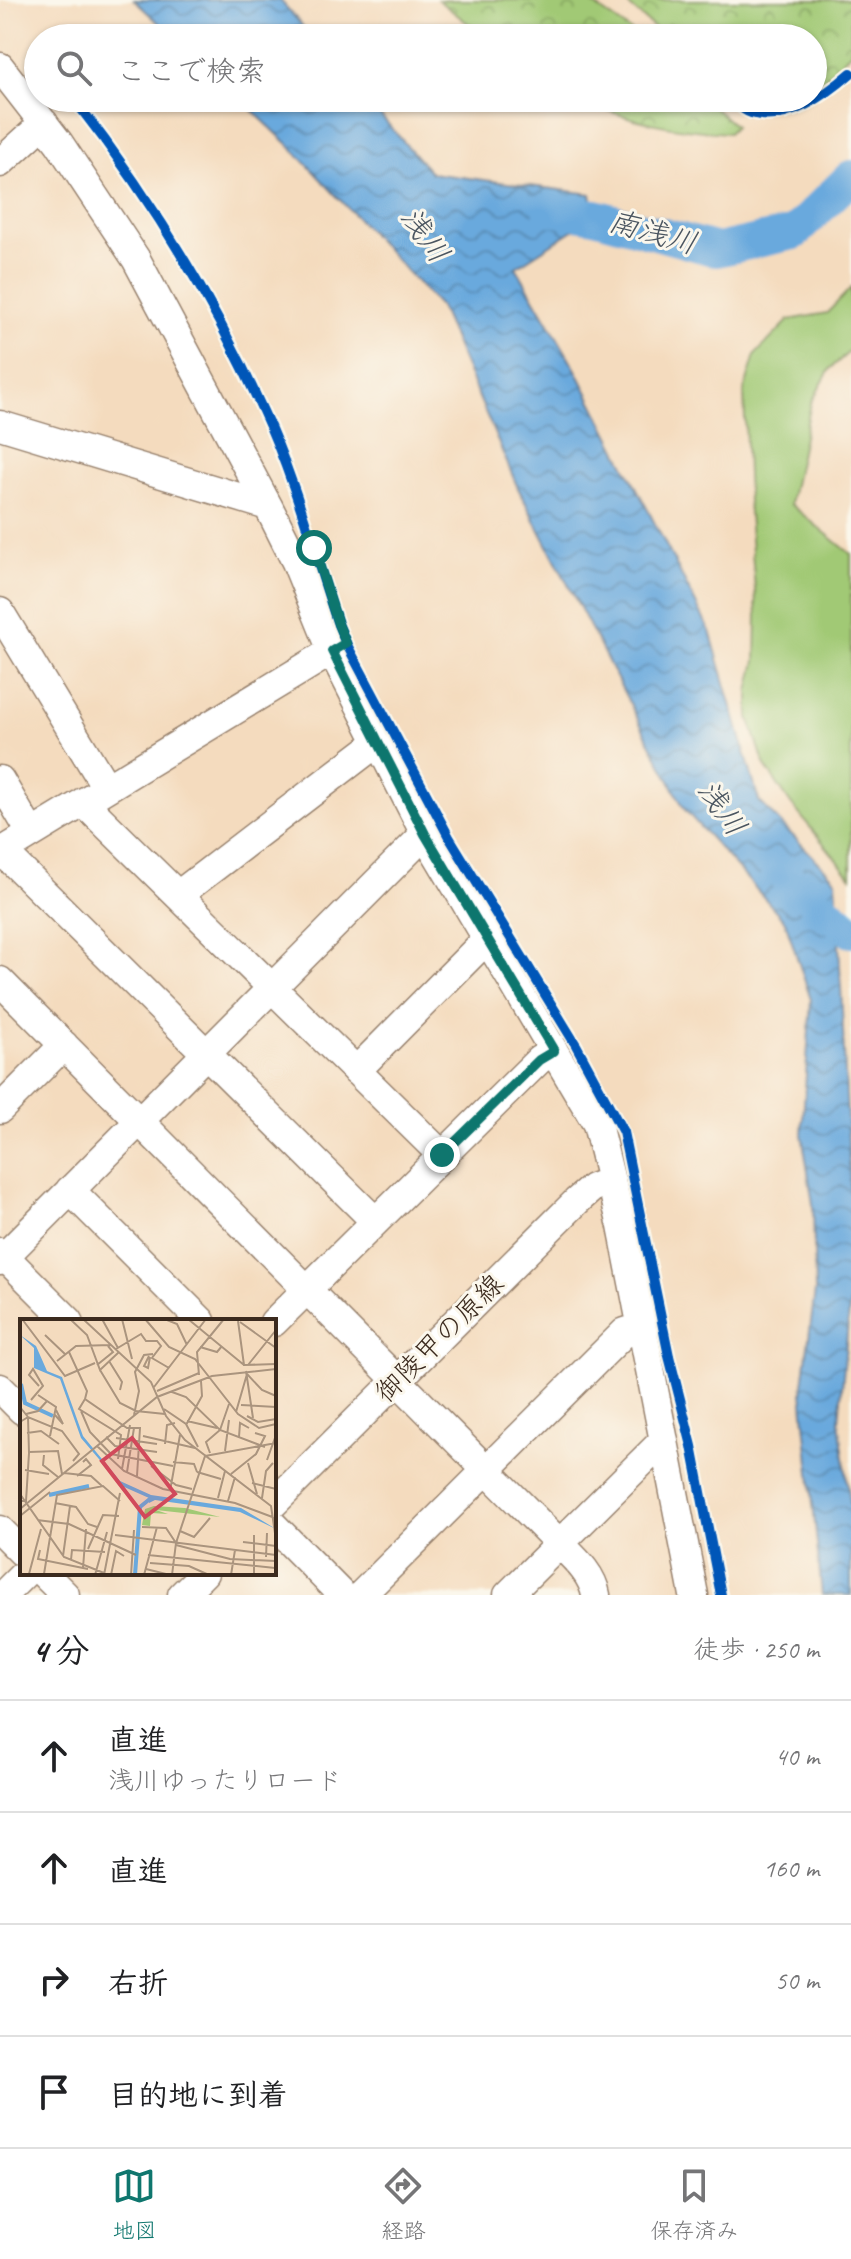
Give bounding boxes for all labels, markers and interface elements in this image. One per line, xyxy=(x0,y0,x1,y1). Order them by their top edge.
search box xyxy=(24,24,827,112)
icon: search xyxy=(52,46,96,90)
text: ここで検索 xyxy=(116,52,266,90)
water label: 浅川 xyxy=(392,200,458,270)
water label: 南浅川 xyxy=(605,201,701,263)
route start xyxy=(296,530,332,566)
water label: 浅川 xyxy=(689,773,755,843)
route end xyxy=(424,1137,460,1173)
street label: 御陵甲の原線 xyxy=(367,1266,511,1410)
inset map xyxy=(20,1319,276,1575)
text: 4 分 xyxy=(32,1629,90,1672)
text: 徒歩 · 250 m xyxy=(694,1633,819,1666)
text: 直進 xyxy=(108,1721,168,1759)
icon: ahead xyxy=(32,1734,76,1778)
text: 40 m xyxy=(775,1740,819,1773)
text: 浅川ゆったりロード xyxy=(108,1764,342,1797)
icon: ahead xyxy=(32,1846,76,1890)
text: 直進 xyxy=(108,1852,168,1890)
text: 160 m xyxy=(763,1852,819,1885)
icon: right xyxy=(32,1958,76,2002)
text: 右折 xyxy=(108,1964,168,2002)
text: 50 m xyxy=(775,1964,819,1997)
icon: arrive xyxy=(32,2070,76,2114)
text: 目的地に到着 xyxy=(108,2076,288,2114)
tab: 地図 xyxy=(112,2164,157,2245)
tab: 経路 xyxy=(381,2164,426,2245)
tab: 保存済み xyxy=(650,2164,739,2245)

